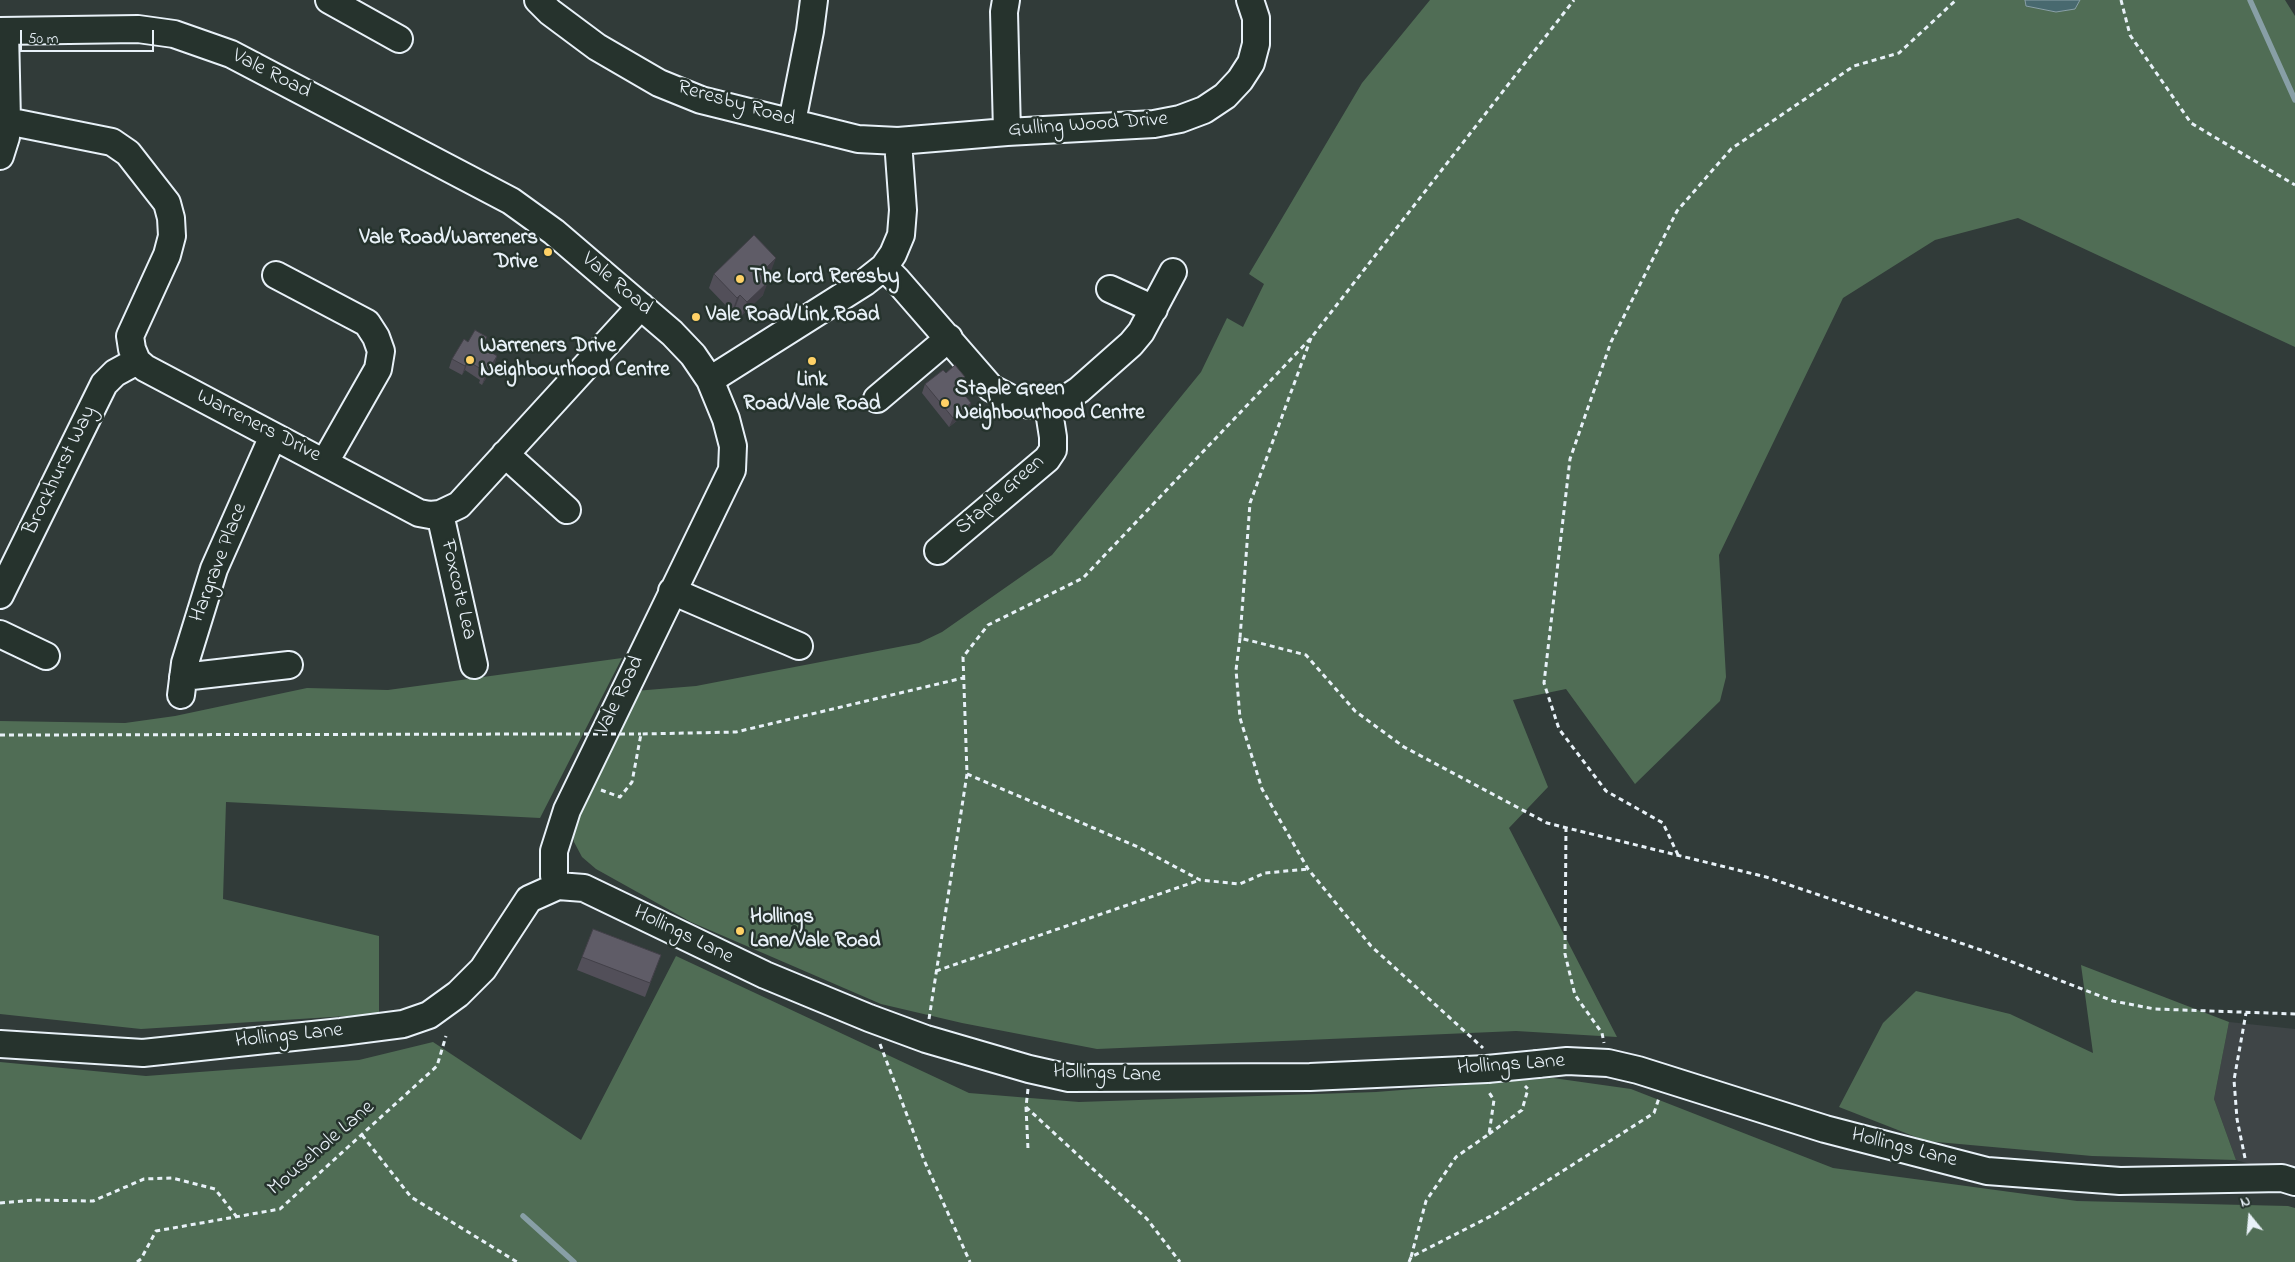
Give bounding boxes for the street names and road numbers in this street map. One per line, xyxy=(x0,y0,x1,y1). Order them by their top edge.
street label: Vale Road xyxy=(227,44,315,106)
street label: Reresby Road xyxy=(674,76,798,134)
street label: Gulling Wood Drive xyxy=(1007,108,1169,144)
street label: Vale Road xyxy=(575,248,657,322)
street label: Warreners Drive xyxy=(192,385,324,469)
street label: Brockhurst Way xyxy=(19,402,103,540)
street label: Staple Green xyxy=(951,451,1051,541)
street label: Hargrave Place xyxy=(186,500,254,626)
street label: Foxcote Lea xyxy=(433,538,481,642)
street label: Vale Road xyxy=(591,652,651,740)
street label: Hollings Lane xyxy=(629,901,737,971)
street label: Hollings Lane xyxy=(234,1019,344,1055)
street label: Hollings Lane xyxy=(1456,1050,1566,1082)
street label: Hollings Lane xyxy=(1053,1061,1161,1089)
street label: Mousehole Lane xyxy=(264,1096,380,1202)
street label: Hollings Lane xyxy=(1849,1124,1959,1174)

